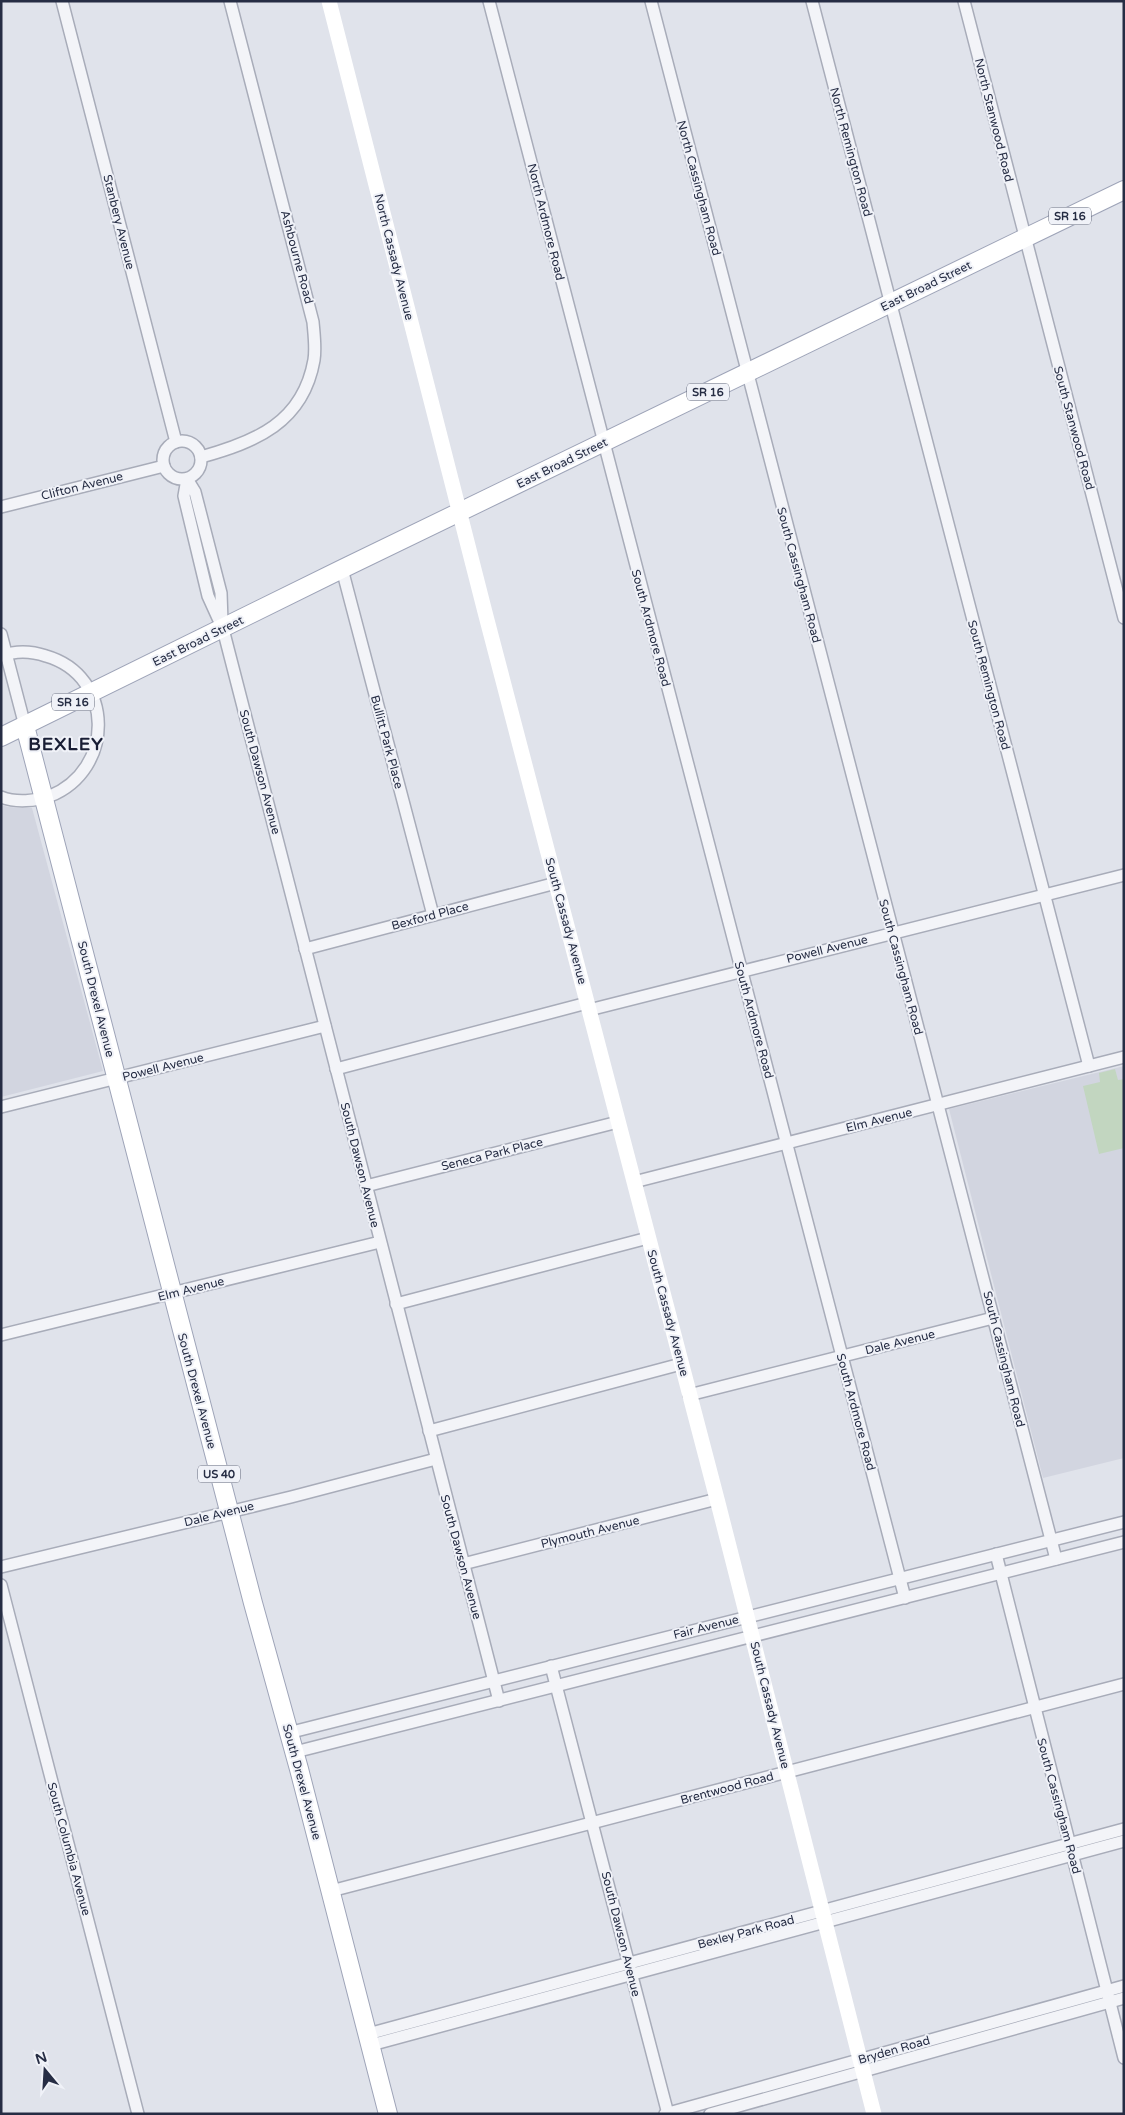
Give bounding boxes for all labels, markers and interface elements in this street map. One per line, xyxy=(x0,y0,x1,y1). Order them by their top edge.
street label: North Stanwood Road xyxy=(972,57,1016,183)
street label: North Remington Road xyxy=(827,86,875,218)
street label: North Cassingham Road xyxy=(674,119,724,257)
street label: North Ardmore Road xyxy=(525,162,567,282)
street label: Stanbery Avenue xyxy=(100,173,138,271)
street label: North Cassady Avenue xyxy=(372,192,417,322)
road number: SR 16 xyxy=(1049,208,1091,225)
street label: Ashbourne Road xyxy=(278,209,316,305)
street label: East Broad Street xyxy=(878,258,974,314)
street label: South Stanwood Road xyxy=(1051,365,1097,491)
road number: SR 16 xyxy=(687,384,729,401)
street label: East Broad Street xyxy=(514,435,610,491)
street label: Clifton Avenue xyxy=(40,469,125,503)
street label: South Cassingham Road xyxy=(774,506,824,644)
street label: South Ardmore Road xyxy=(629,568,673,688)
street label: East Broad Street xyxy=(150,613,246,669)
street label: South Remington Road xyxy=(965,619,1013,751)
road number: SR 16 xyxy=(52,694,94,710)
street label: Bullitt Park Place xyxy=(368,694,406,791)
street label: South Dawson Avenue xyxy=(237,708,283,836)
district label: BEXLEY xyxy=(28,733,104,755)
street label: South Cassady Avenue xyxy=(542,856,590,986)
street label: South Cassingham Road xyxy=(876,898,926,1036)
street label: Bexford Place xyxy=(390,899,470,933)
street label: Powell Avenue xyxy=(785,932,869,966)
street label: South Drexel Avenue xyxy=(75,939,117,1059)
street label: South Ardmore Road xyxy=(732,960,776,1080)
street label: Powell Avenue xyxy=(121,1050,205,1084)
street label: South Dawson Avenue xyxy=(338,1101,382,1229)
street label: Elm Avenue xyxy=(844,1105,914,1135)
street label: Seneca Park Place xyxy=(440,1135,544,1173)
street label: South Cassady Avenue xyxy=(644,1248,692,1378)
street label: Elm Avenue xyxy=(156,1274,226,1304)
street label: South Cassingham Road xyxy=(980,1289,1028,1429)
street label: Dale Avenue xyxy=(864,1327,937,1357)
street label: South Drexel Avenue xyxy=(175,1332,219,1451)
street label: South Ardmore Road xyxy=(834,1352,878,1472)
road number: US 40 xyxy=(198,1466,240,1482)
street label: South Dawson Avenue xyxy=(438,1493,484,1621)
street label: Dale Avenue xyxy=(183,1499,256,1529)
street label: Plymouth Avenue xyxy=(539,1513,641,1551)
street label: Fair Avenue xyxy=(672,1612,740,1642)
street label: South Cassady Avenue xyxy=(747,1640,793,1770)
street label: South Drexel Avenue xyxy=(280,1723,324,1842)
street label: South Cassingham Road xyxy=(1034,1737,1084,1875)
street label: Brentwood Road xyxy=(679,1769,775,1807)
street label: South Columbia Avenue xyxy=(44,1781,94,1917)
street label: South Dawson Avenue xyxy=(599,1870,643,1998)
street label: Bexley Park Road xyxy=(696,1912,796,1952)
street label: Bryden Road xyxy=(856,2033,932,2067)
north arrow xyxy=(20,2045,70,2095)
text: N xyxy=(33,2048,49,2068)

